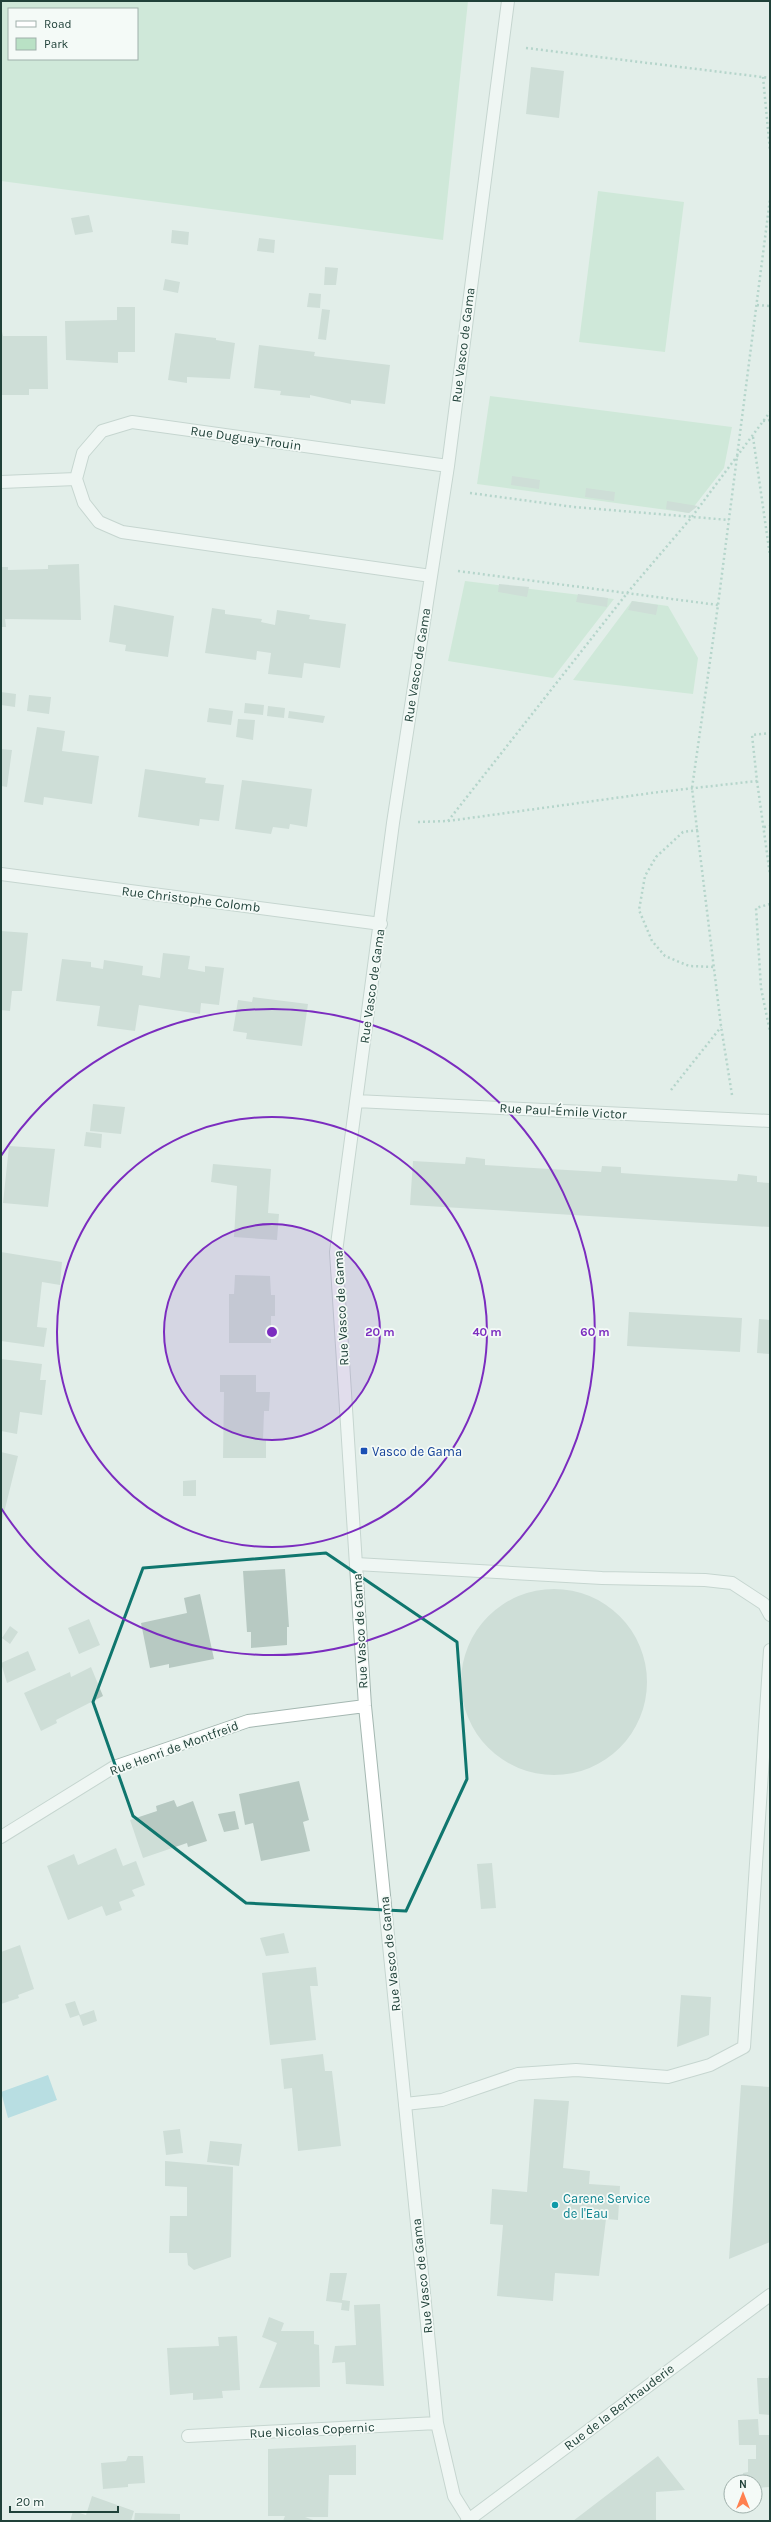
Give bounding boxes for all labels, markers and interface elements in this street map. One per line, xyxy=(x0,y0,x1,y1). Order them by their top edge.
legend xyxy=(8,8,138,60)
text: Road xyxy=(44,17,72,31)
text: Park xyxy=(44,37,69,51)
street label: Rue Vasco de Gama xyxy=(449,287,477,403)
street label: Rue Duguay-Trouin xyxy=(190,423,302,453)
street label: Rue Vasco de Gama xyxy=(401,607,433,723)
street label: Rue Christophe Colomb xyxy=(121,883,261,915)
street label: Rue Vasco de Gama xyxy=(357,928,387,1044)
street label: Rue Paul-Émile Victor xyxy=(499,1098,627,1122)
street label: Rue Vasco de Gama xyxy=(330,1250,352,1366)
centre of rings xyxy=(265,1325,279,1339)
text: 20 m xyxy=(365,1325,395,1339)
text: 40 m xyxy=(472,1325,502,1339)
text: 60 m xyxy=(580,1325,610,1339)
place label: Vasco de Gama xyxy=(372,1444,462,1459)
marker: Vasco de Gama xyxy=(359,1446,369,1456)
street label: Rue Vasco de Gama xyxy=(349,1573,371,1689)
street label: Rue Henri de Montfreid xyxy=(107,1718,241,1778)
street label: Rue Vasco de Gama xyxy=(376,1896,404,2012)
place label: Carene Service de l'Eau xyxy=(563,2191,650,2221)
marker: Carene Service de l'Eau xyxy=(550,2200,560,2210)
street label: Rue Vasco de Gama xyxy=(408,2218,436,2334)
street label: Rue de la Berthauderie xyxy=(561,2361,677,2453)
street label: Rue Nicolas Copernic xyxy=(249,2419,375,2441)
north arrow xyxy=(723,2474,763,2514)
text: N xyxy=(739,2478,747,2491)
scale bar xyxy=(10,2488,118,2514)
text: 20 m xyxy=(16,2495,44,2509)

